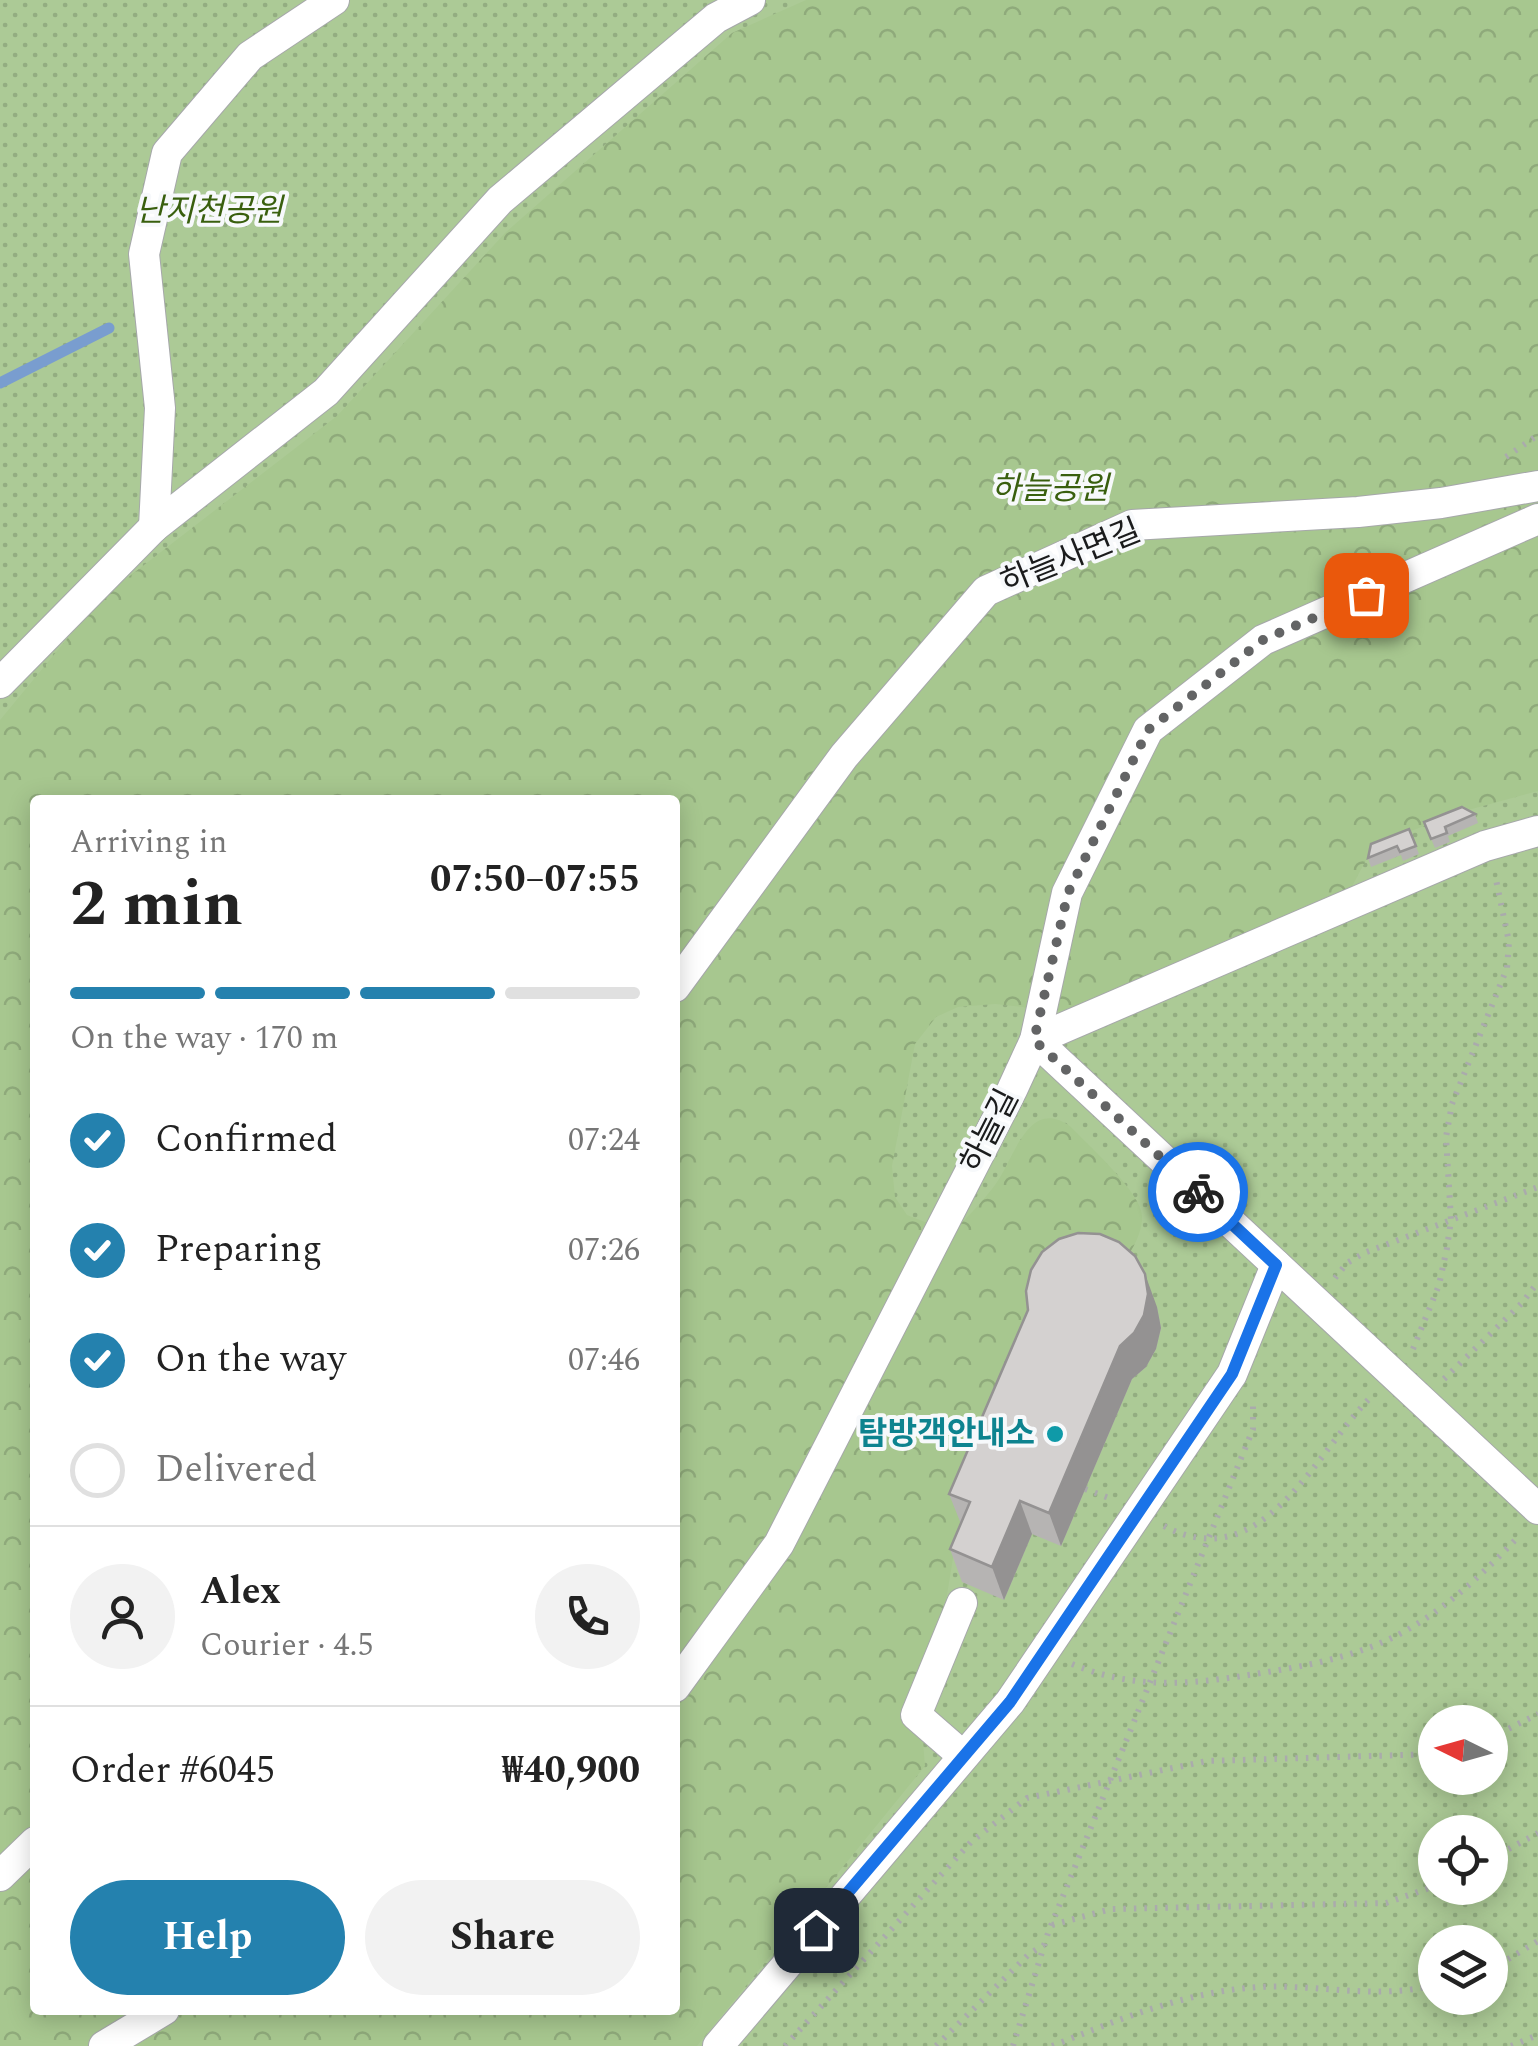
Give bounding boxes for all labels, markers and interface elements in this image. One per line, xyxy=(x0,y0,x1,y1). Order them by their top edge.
park label: 난지천공원 xyxy=(135,187,285,236)
park label: 하늘공원 xyxy=(991,465,1111,514)
street label: 하늘사면길 xyxy=(994,507,1148,607)
pin xyxy=(1324,553,1409,638)
icon: bag xyxy=(1339,568,1394,623)
text: Arriving in xyxy=(70,818,227,867)
text: 07:50–07:55 xyxy=(430,851,640,909)
text: 2 min xyxy=(70,855,243,954)
text: On the way · 170 m xyxy=(70,1014,338,1063)
street label: 하늘길 xyxy=(948,1081,1032,1181)
text: Confirmed xyxy=(155,1111,337,1169)
icon: check xyxy=(70,1113,125,1168)
text: 07:24 xyxy=(568,1116,640,1165)
courier xyxy=(1148,1142,1248,1242)
icon: bike xyxy=(1171,1165,1226,1220)
text: Preparing xyxy=(155,1221,322,1279)
icon: check xyxy=(70,1223,125,1278)
text: 07:26 xyxy=(568,1226,640,1275)
text: On the way xyxy=(155,1331,346,1389)
icon: check xyxy=(70,1333,125,1388)
text: 07:46 xyxy=(568,1336,640,1385)
place label: 탐방객안내소 xyxy=(858,1410,1035,1459)
marker: 탐방객안내소 xyxy=(1044,1423,1066,1445)
text: Delivered xyxy=(155,1441,317,1499)
text: Alex xyxy=(200,1563,281,1621)
button: person xyxy=(70,1564,175,1669)
button: phone xyxy=(535,1564,640,1669)
text: Courier · 4.5 xyxy=(200,1621,373,1670)
north arrow xyxy=(1418,1705,1508,1795)
map controls xyxy=(1418,1705,1508,2015)
text: Order #6045 xyxy=(70,1742,275,1800)
text: ₩40,900 xyxy=(502,1742,640,1800)
button: locate xyxy=(1418,1815,1508,1905)
button: Help xyxy=(70,1880,345,1995)
button: Share xyxy=(365,1880,640,1995)
pin xyxy=(774,1888,859,1973)
icon: home xyxy=(789,1903,844,1958)
button: layers xyxy=(1418,1925,1508,2015)

